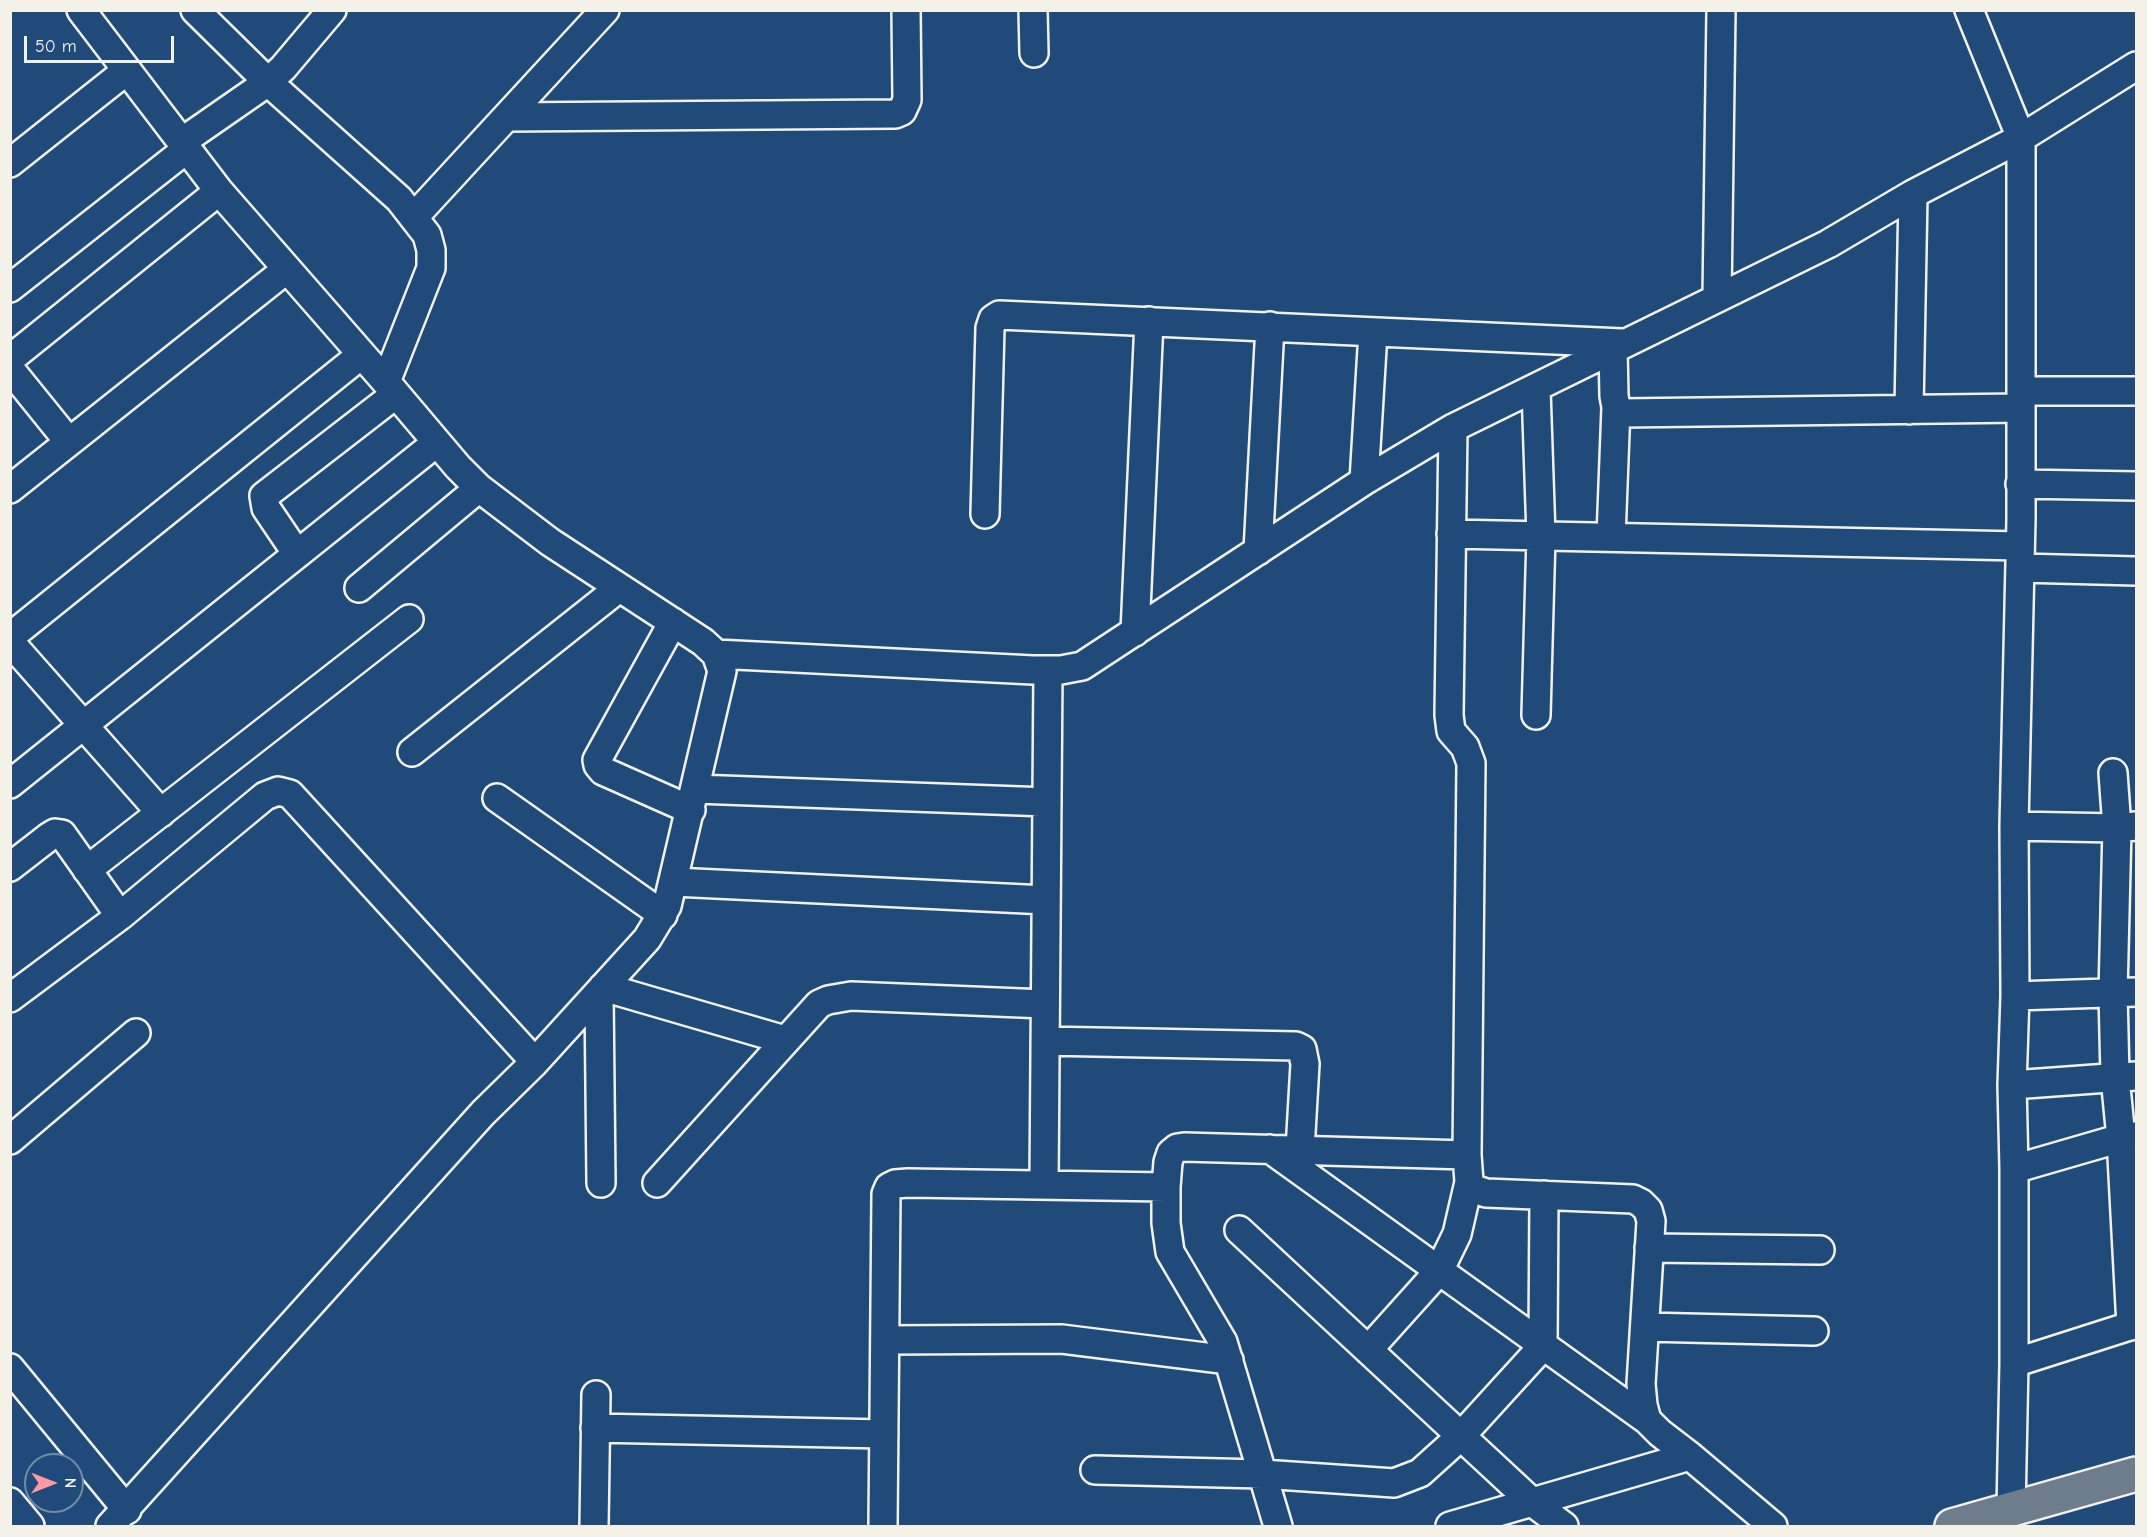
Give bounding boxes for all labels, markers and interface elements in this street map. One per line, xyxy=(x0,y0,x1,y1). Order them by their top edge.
scale bar xyxy=(27,24,177,62)
text: 50 m xyxy=(35,36,77,57)
north arrow xyxy=(24,1453,84,1513)
text: N xyxy=(61,1478,79,1488)

